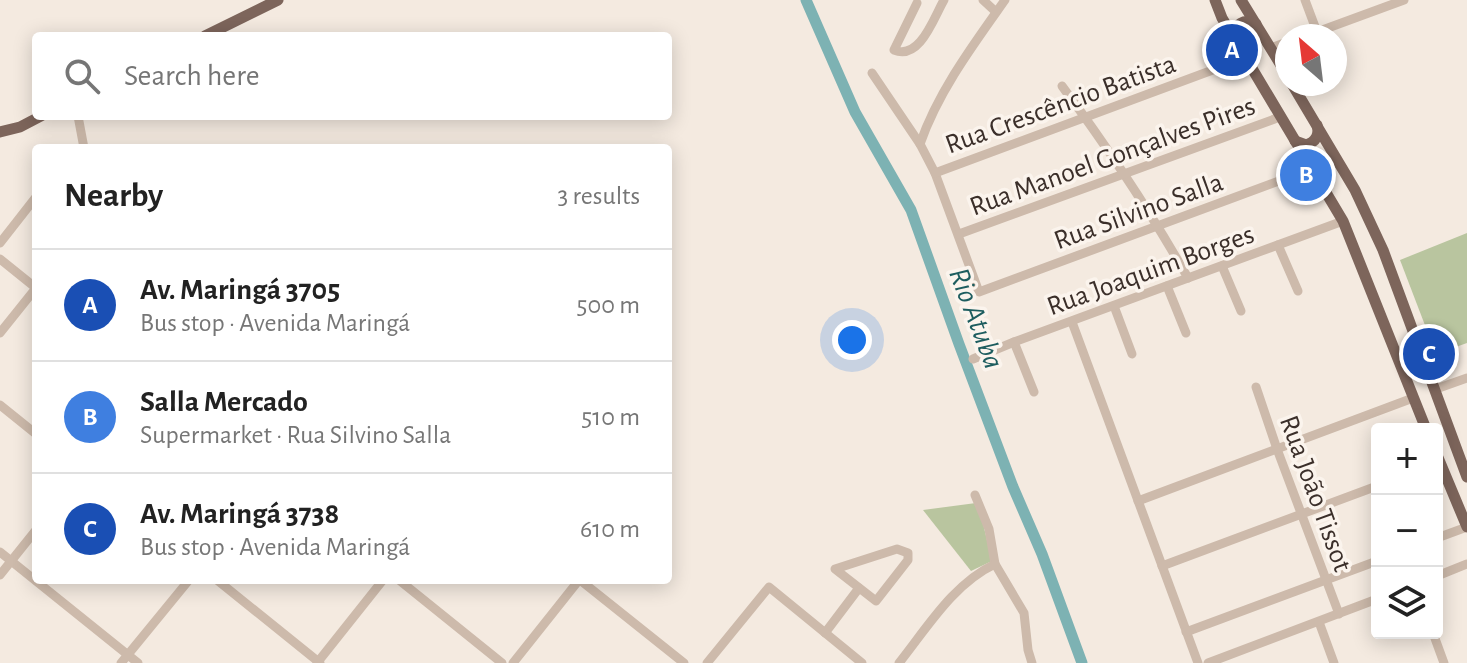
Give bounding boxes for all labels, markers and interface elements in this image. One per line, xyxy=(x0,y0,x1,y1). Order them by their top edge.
pin: A xyxy=(1206,20,1258,80)
north arrow xyxy=(1275,24,1347,96)
search box xyxy=(32,32,672,120)
street label: Rua Crescêncio Batista xyxy=(942,50,1180,160)
icon: search xyxy=(60,54,104,98)
text: Search here xyxy=(124,61,260,91)
street label: Rua Manoel Gonçalves Pires xyxy=(966,92,1259,222)
pin: B xyxy=(1280,145,1332,205)
street label: Rua Silvino Salla xyxy=(1050,168,1227,255)
text: Nearby xyxy=(64,179,163,213)
text: 3 results xyxy=(557,183,640,209)
street label: Rua Joaquim Borges xyxy=(1043,220,1258,321)
water label: Rio Atuba xyxy=(943,264,1009,373)
text: Av. Maringá 3705 xyxy=(140,275,340,305)
text: A xyxy=(82,292,98,318)
text: 500 m xyxy=(577,292,640,318)
text: Bus stop · Avenida Maringá xyxy=(140,310,410,336)
your location xyxy=(832,320,872,360)
pin: C xyxy=(1403,324,1455,384)
text: Salla Mercado xyxy=(140,387,308,417)
text: B xyxy=(82,404,98,430)
text: 510 m xyxy=(581,404,640,430)
street label: Rua João Tissot xyxy=(1274,412,1356,576)
text: Supermarket · Rua Silvino Salla xyxy=(140,422,451,448)
map controls xyxy=(1371,423,1443,639)
button: + xyxy=(1371,423,1443,495)
button: − xyxy=(1371,495,1443,567)
text: Av. Maringá 3738 xyxy=(140,499,339,529)
text: C xyxy=(83,516,97,542)
text: 610 m xyxy=(580,516,640,542)
text: Bus stop · Avenida Maringá xyxy=(140,534,410,560)
button: layers xyxy=(1371,567,1443,639)

